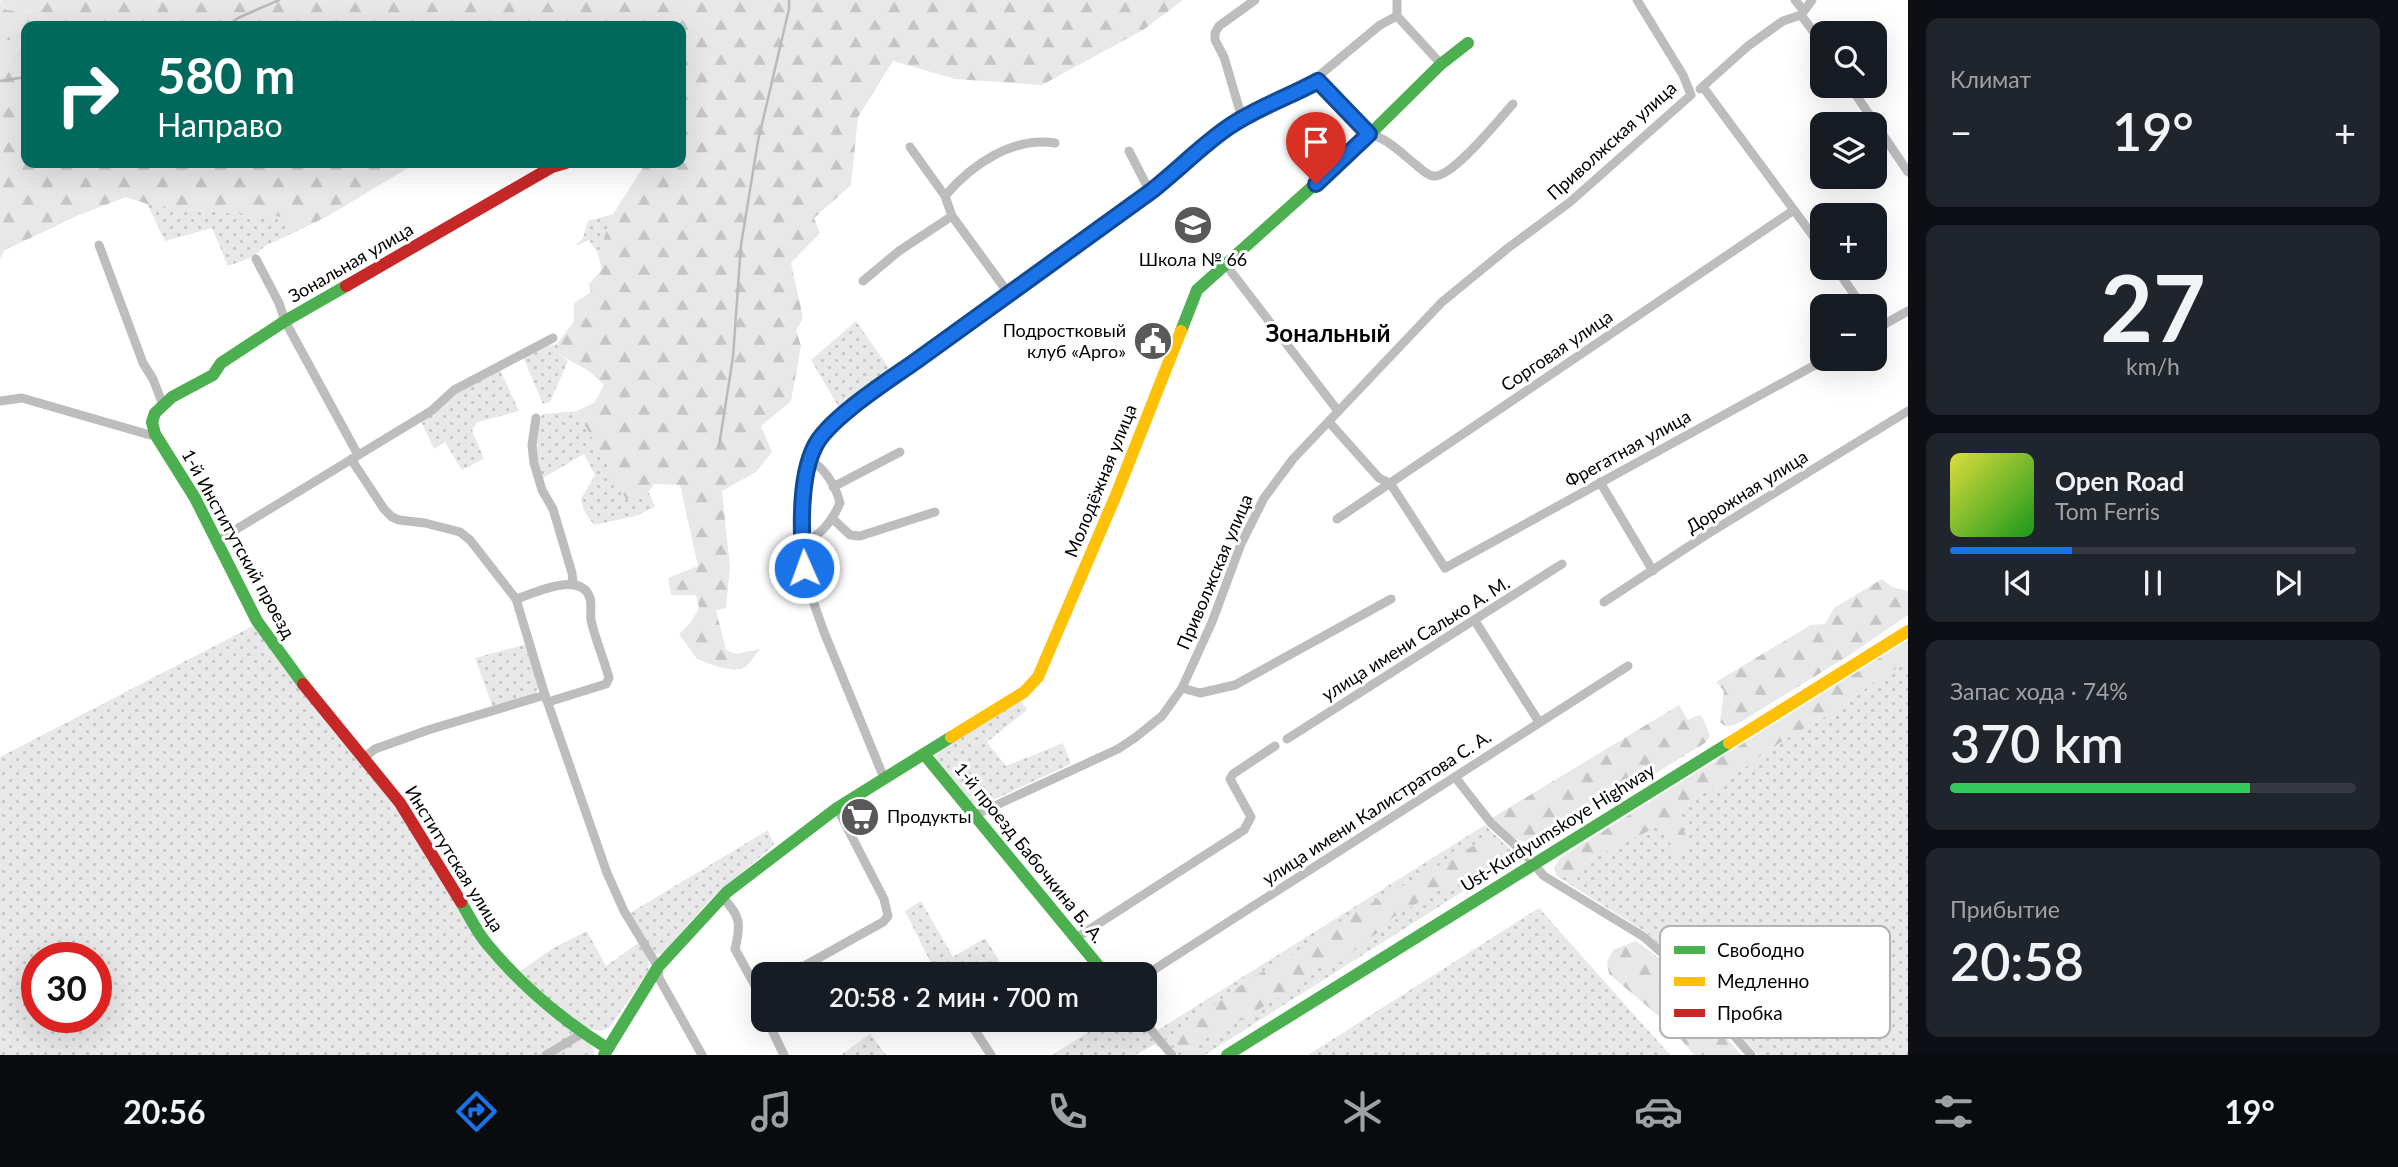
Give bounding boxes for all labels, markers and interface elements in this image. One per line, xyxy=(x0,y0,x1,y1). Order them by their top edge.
map controls xyxy=(1810,21,1887,371)
button: search xyxy=(1810,21,1887,98)
text: 580 m xyxy=(157,46,295,104)
icon: right xyxy=(42,49,133,140)
text: Климат xyxy=(1950,65,2031,93)
street label: Приволжская улица xyxy=(1542,76,1680,204)
text: 19° xyxy=(2112,100,2194,162)
text: Направо xyxy=(157,105,283,144)
text: − xyxy=(1950,109,1972,155)
text: + xyxy=(2334,109,2356,155)
pin xyxy=(1286,112,1346,184)
button: layers xyxy=(1810,112,1887,189)
icon: arrive xyxy=(1297,123,1335,161)
button: + xyxy=(1810,203,1887,280)
school or university icon: Школа № 66 xyxy=(1172,204,1214,246)
street label: Зональная улица xyxy=(284,218,417,307)
place label: Школа № 66 xyxy=(1139,248,1247,270)
text: 27 xyxy=(2100,252,2206,361)
button: − xyxy=(1810,294,1887,371)
street label: Сорговая улица xyxy=(1496,305,1616,396)
district label: Зональный xyxy=(1266,318,1390,347)
place label: Подростковый клуб «Арго» xyxy=(1003,319,1126,362)
public building icon: Подростковый клуб «Арго» xyxy=(1132,320,1174,362)
text: km/h xyxy=(2126,352,2180,380)
street label: Молодёжная улица xyxy=(1059,401,1141,560)
street label: Фрегатная улица xyxy=(1561,404,1694,492)
street label: 1-й Институтский проезд xyxy=(178,445,300,642)
street label: Дорожная улица xyxy=(1681,445,1812,537)
text: Open Road xyxy=(2055,465,2184,497)
street label: Приволжская улица xyxy=(1171,491,1257,652)
text: Tom Ferris xyxy=(2055,497,2160,525)
position arrow xyxy=(767,531,841,605)
icon: previous xyxy=(1999,564,2037,602)
icon: pause xyxy=(2134,564,2172,602)
icon: next xyxy=(2269,564,2307,602)
street label: улица имени Салько А. М. xyxy=(1317,571,1513,705)
text: Запас хода · 74% xyxy=(1950,677,2128,705)
text: 370 km xyxy=(1950,712,2124,774)
street label: улица имени Калистратова С. А. xyxy=(1258,725,1495,889)
street label: 1-й проезд Бабочкина Б. А. xyxy=(950,758,1109,947)
street label: Ust-Kurdyumskoye Highway xyxy=(1456,758,1659,896)
street label: Институтская улица xyxy=(401,781,509,936)
supermarket icon: Продукты xyxy=(839,796,881,838)
place label: Продукты xyxy=(887,805,971,827)
text: Прибытие xyxy=(1950,895,2060,923)
legend xyxy=(1660,926,1890,1038)
text: 20:58 xyxy=(1950,930,2084,992)
text: Свободно xyxy=(1717,938,1805,961)
speed limit sign: 30 xyxy=(21,942,112,1033)
text: Медленно xyxy=(1717,969,1809,992)
text: 20:58 · 2 мин · 700 m xyxy=(829,981,1079,1013)
text: Пробка xyxy=(1717,1001,1783,1024)
icon: directions xyxy=(452,1087,501,1136)
icon: music xyxy=(747,1087,796,1136)
icon: phone xyxy=(1043,1087,1092,1136)
icon: climate xyxy=(1338,1087,1387,1136)
icon: car xyxy=(1634,1087,1683,1136)
icon: filters xyxy=(1929,1087,1978,1136)
text: 20:56 xyxy=(123,1092,206,1131)
text: 19° xyxy=(2224,1092,2275,1131)

